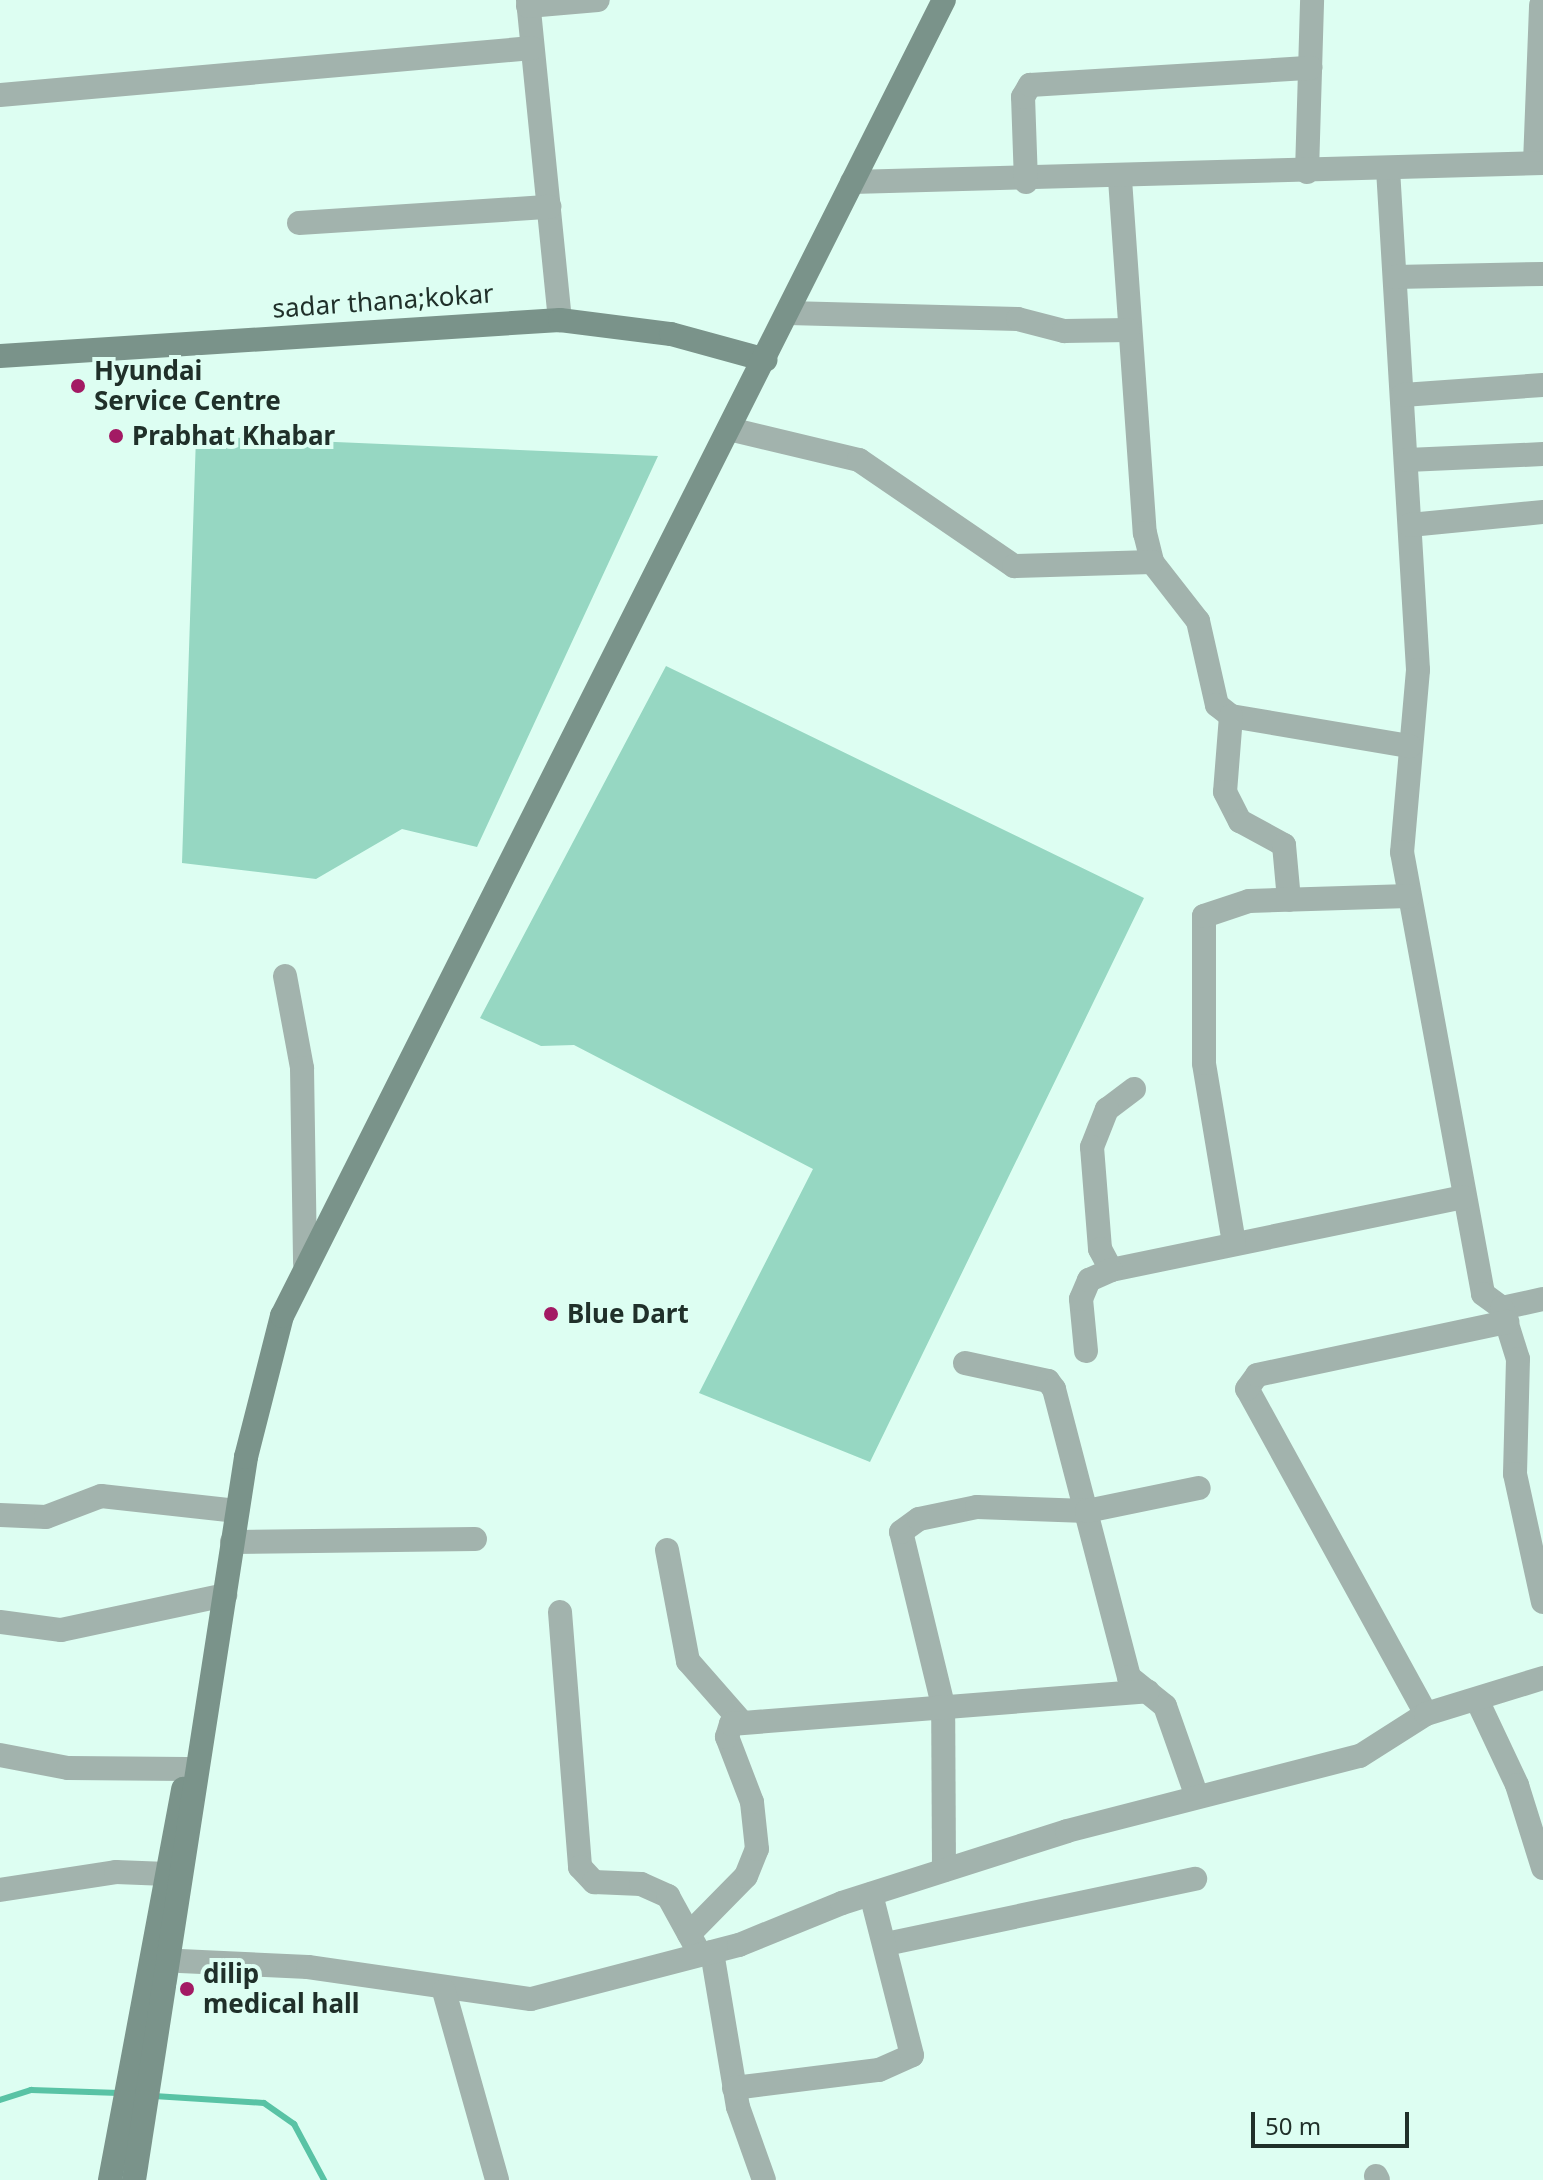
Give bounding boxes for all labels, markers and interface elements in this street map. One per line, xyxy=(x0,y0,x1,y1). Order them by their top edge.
street label: sadar thana;kokar xyxy=(271,278,495,324)
place label: Hyundai Service Centre xyxy=(94,355,281,416)
marker: Hyundai Service Centre xyxy=(69,377,87,395)
place label: Prabhat Khabar xyxy=(132,420,335,452)
marker: Prabhat Khabar xyxy=(107,427,125,445)
place label: Blue Dart xyxy=(567,1298,689,1330)
marker: Blue Dart xyxy=(542,1305,560,1323)
place label: dilip medical hall xyxy=(203,1958,360,2020)
marker: dilip medical hall xyxy=(178,1980,196,1998)
scale bar xyxy=(1255,2096,1413,2146)
text: 50 m xyxy=(1265,2109,1321,2142)

